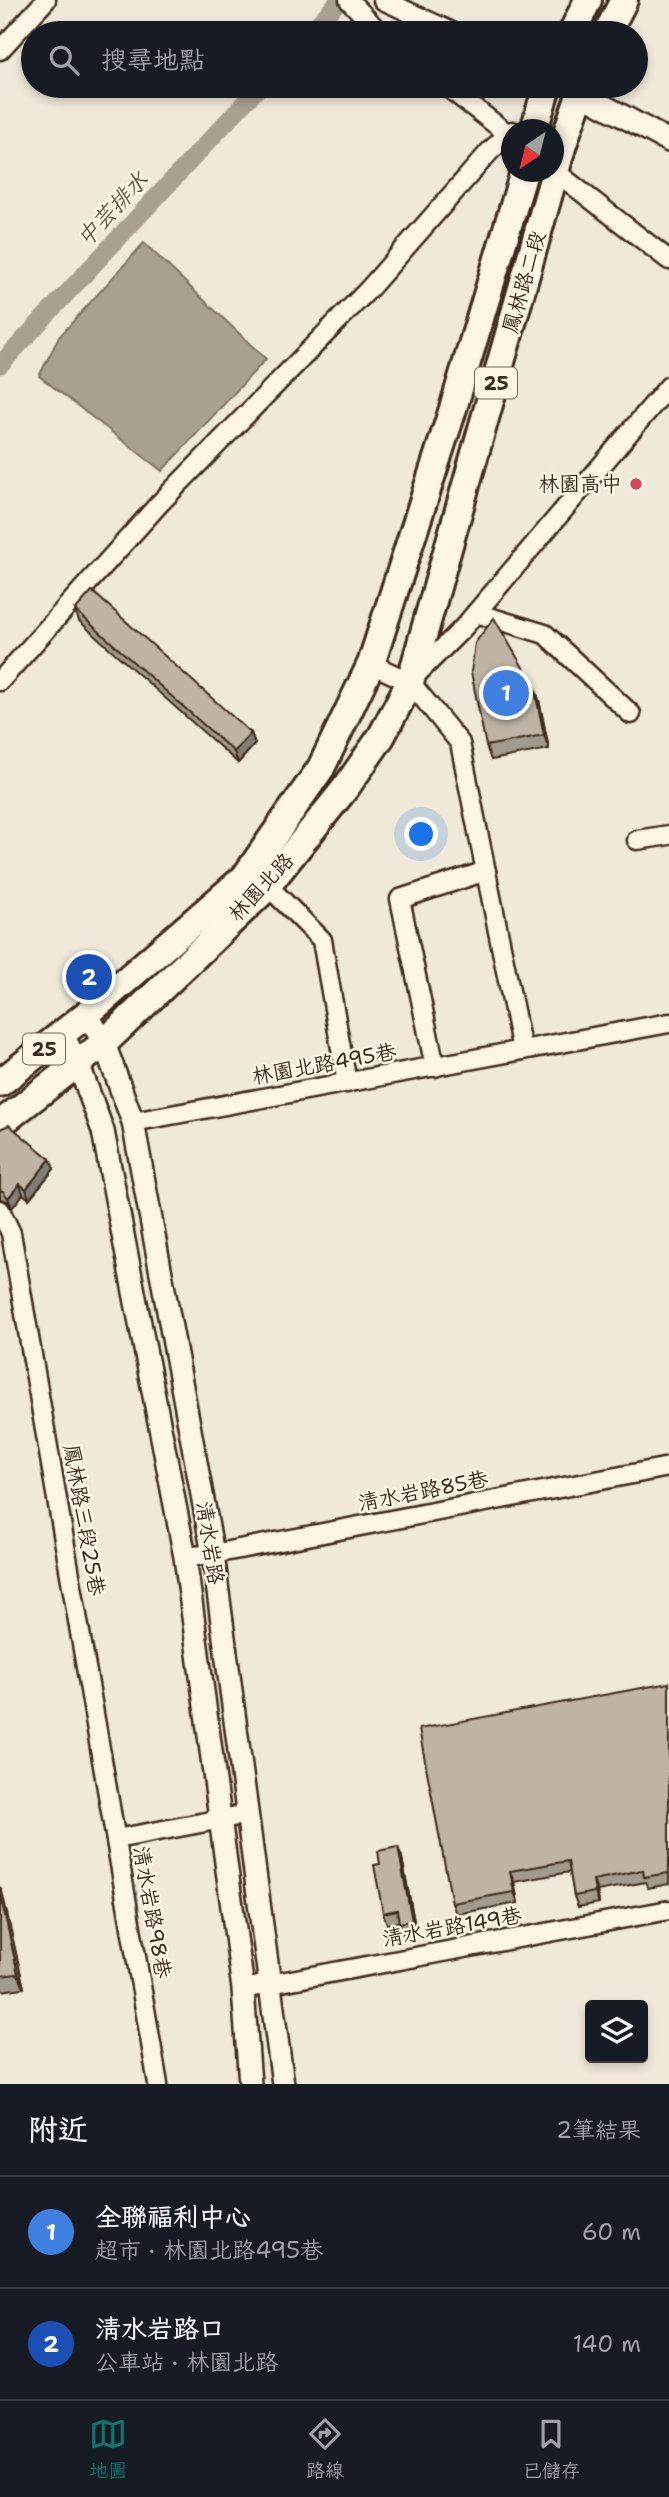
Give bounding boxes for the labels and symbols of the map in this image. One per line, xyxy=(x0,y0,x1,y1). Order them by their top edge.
north arrow xyxy=(501,119,564,182)
water label: 中芸排水 xyxy=(70,164,155,253)
street label: 鳳林路二段 xyxy=(496,228,552,336)
road number: 25 xyxy=(475,368,517,398)
place label: 林園高中 xyxy=(538,470,622,498)
marker: 林園高中 xyxy=(628,476,644,492)
pin: 1 xyxy=(483,667,529,719)
your location xyxy=(404,817,438,851)
street label: 林園北路 xyxy=(222,847,300,927)
pin: 2 xyxy=(66,951,112,1003)
road number: 25 xyxy=(23,1034,65,1064)
street label: 林園北路495巷 xyxy=(250,1038,398,1090)
street label: 鳳林路三段25巷 xyxy=(57,1442,111,1598)
street label: 清水岩路85巷 xyxy=(356,1465,490,1517)
street label: 清水岩路 xyxy=(190,1499,230,1587)
street label: 清水岩路98巷 xyxy=(127,1844,177,1980)
street label: 清水岩路149巷 xyxy=(380,1901,524,1953)

